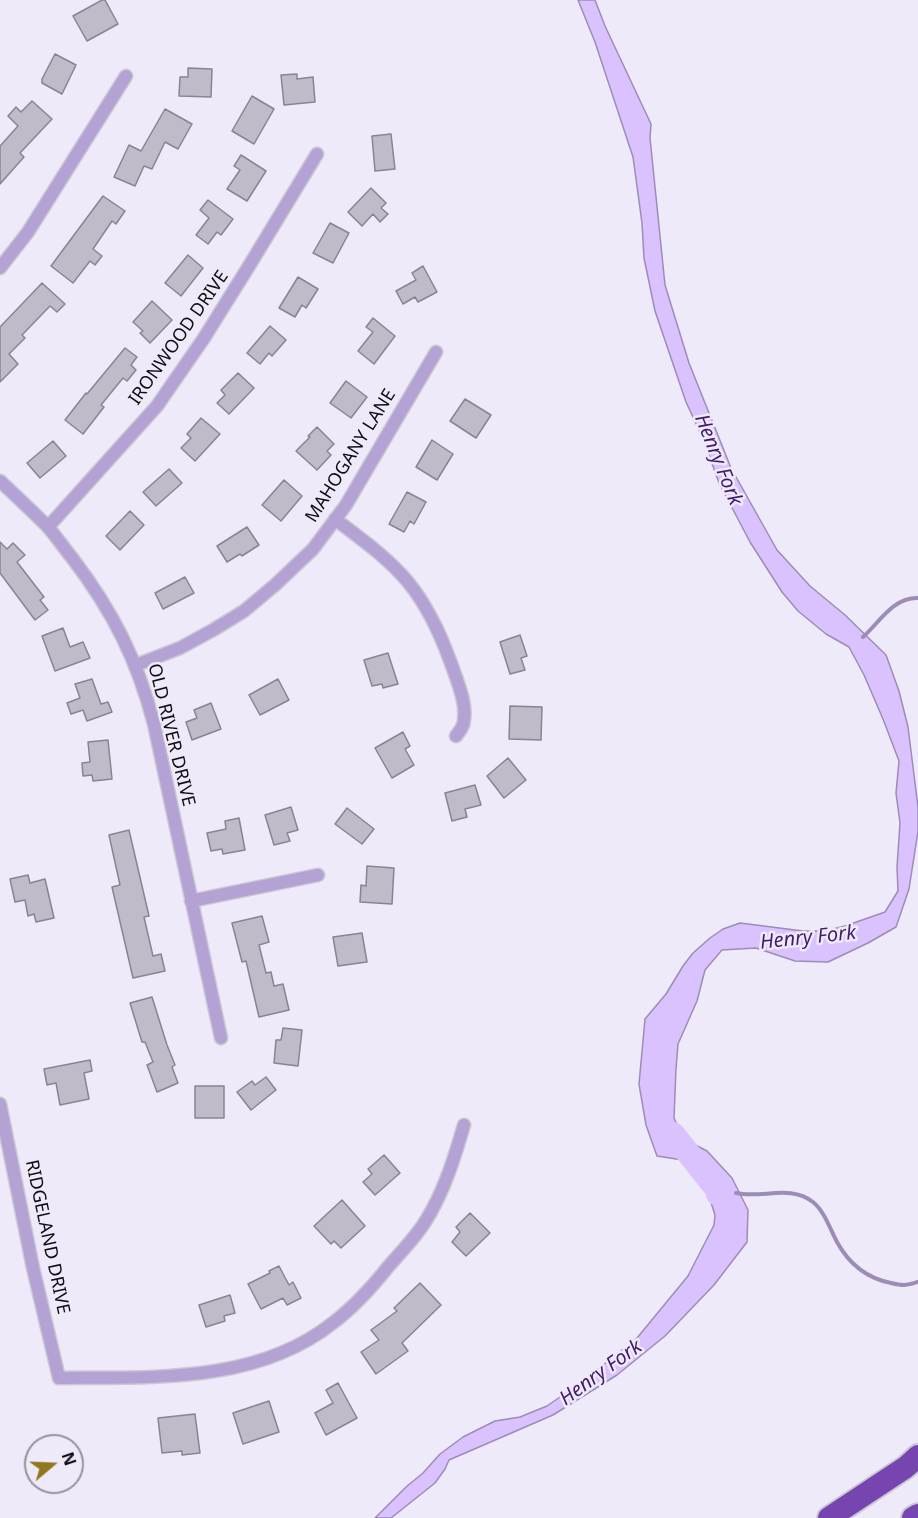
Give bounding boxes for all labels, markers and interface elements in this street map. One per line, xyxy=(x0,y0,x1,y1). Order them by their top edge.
street label: IRONWOOD DRIVE xyxy=(125,267,233,409)
street label: MAHOGANY LANE xyxy=(301,385,401,527)
water label: Henry Fork xyxy=(689,411,747,509)
street label: OLD RIVER DRIVE xyxy=(143,661,199,809)
water label: Henry Fork xyxy=(759,921,857,955)
street label: RIDGELAND DRIVE xyxy=(20,1158,74,1316)
water label: Henry Fork xyxy=(555,1335,647,1411)
north arrow xyxy=(24,1434,84,1494)
text: N xyxy=(57,1449,82,1469)

